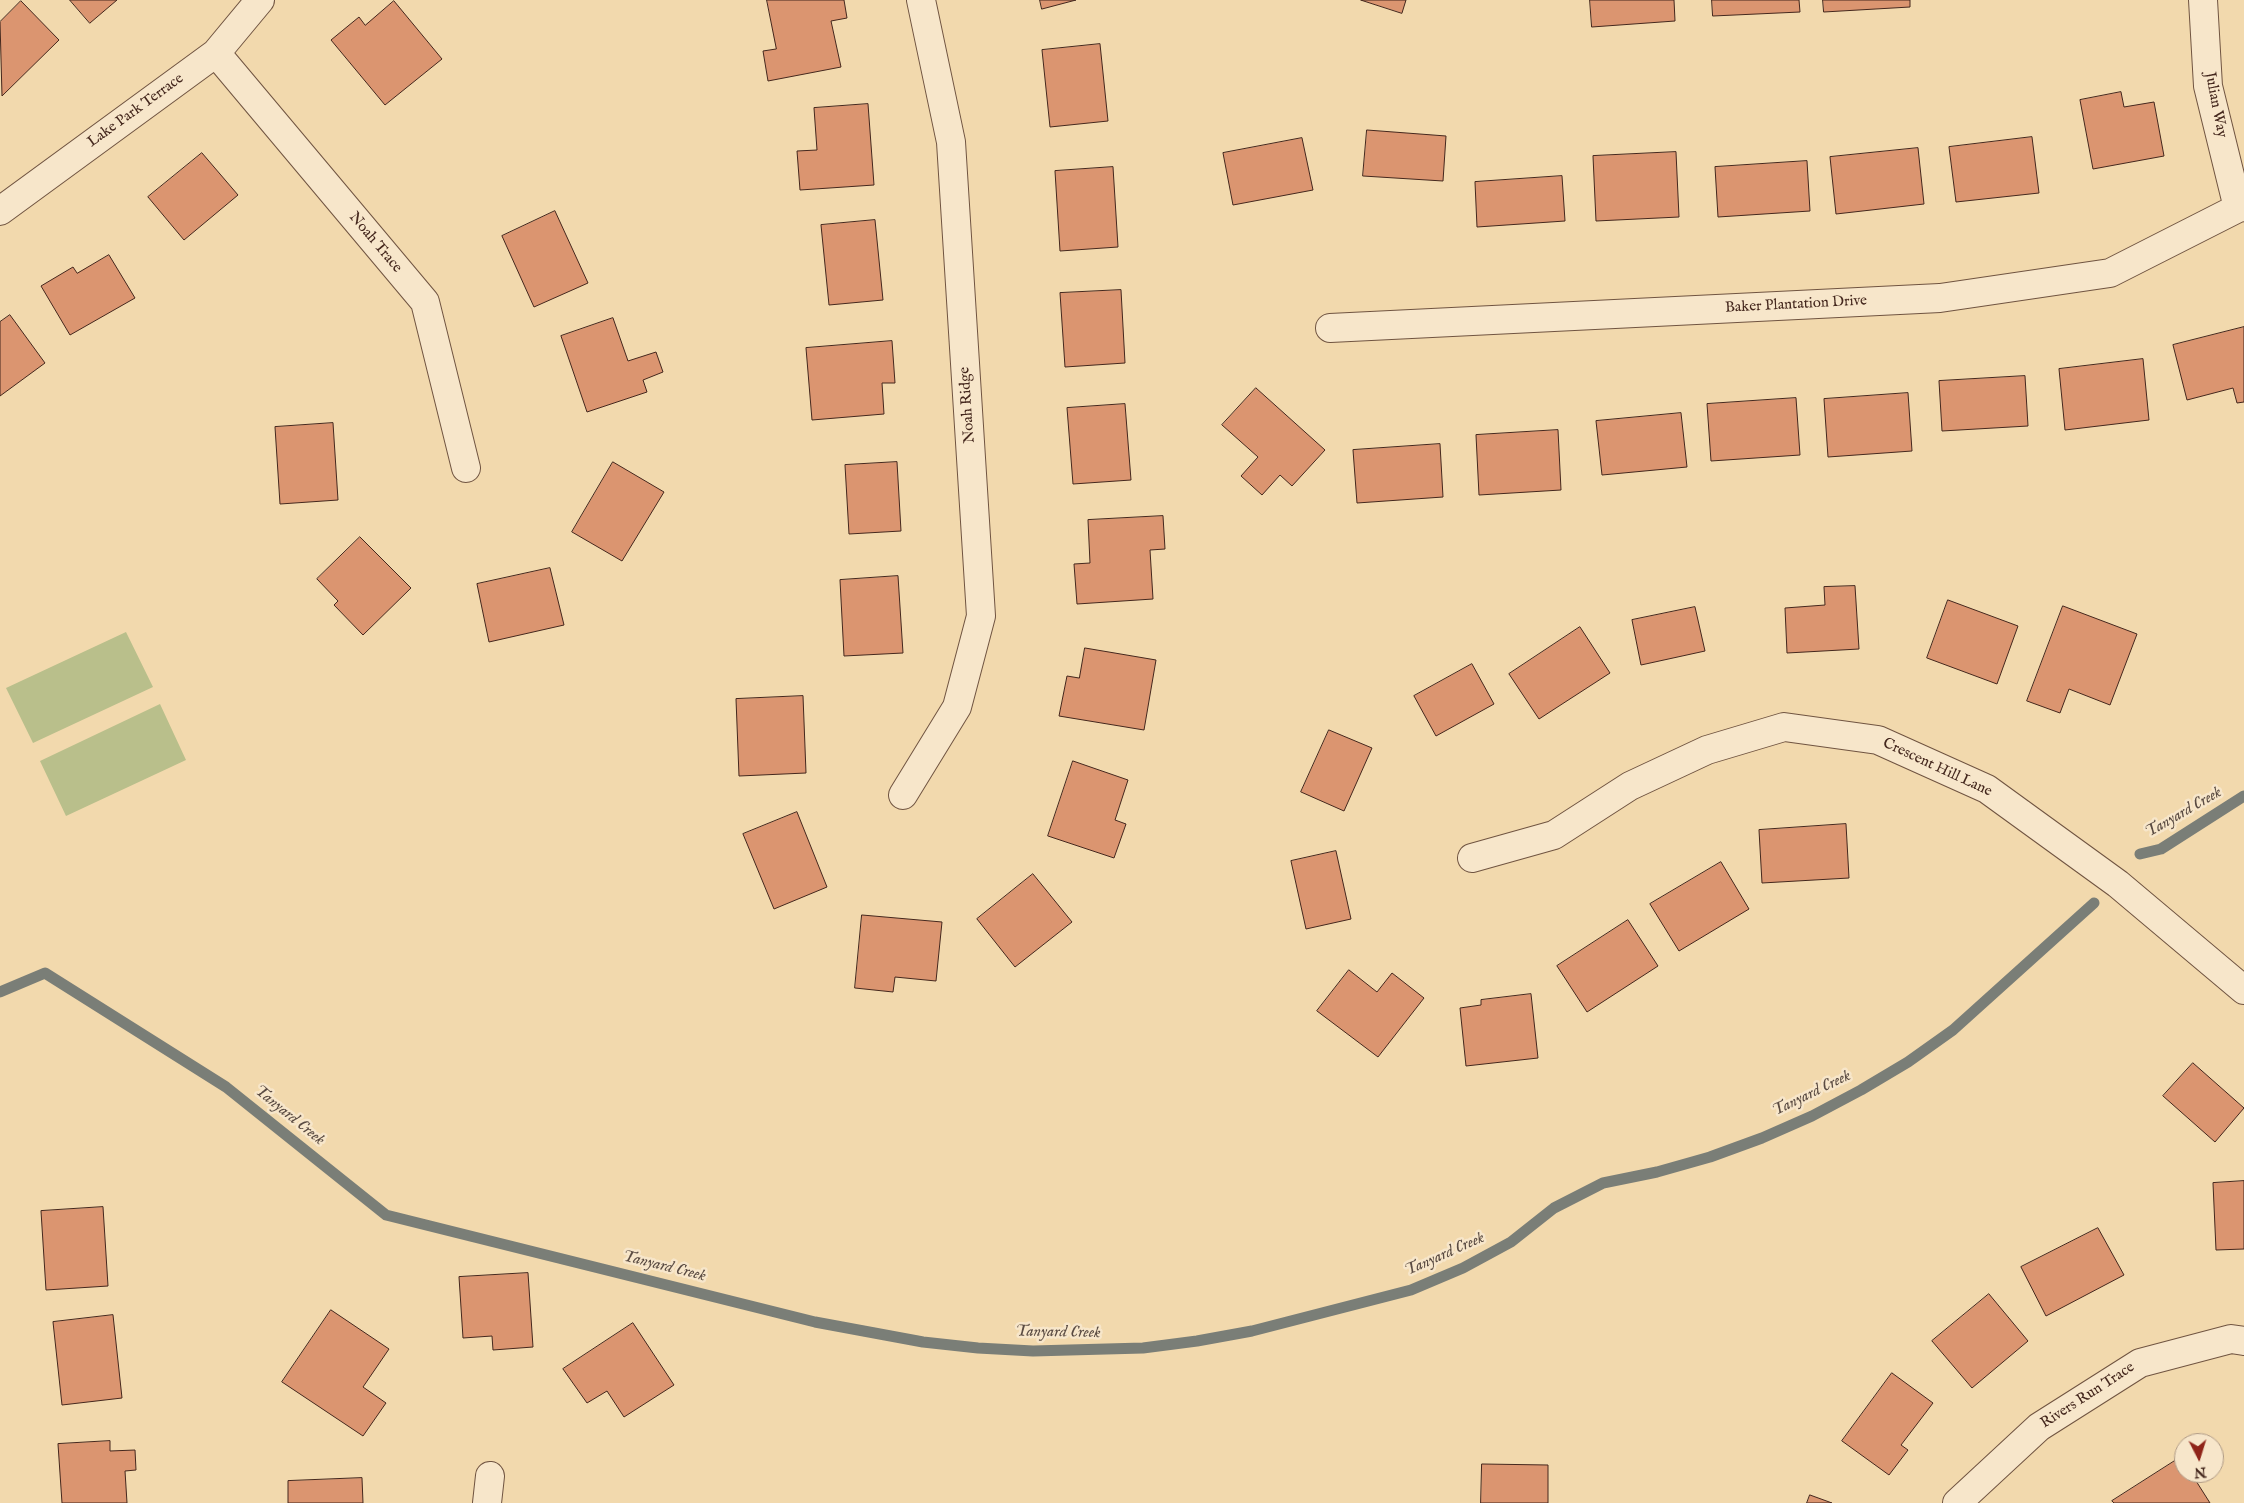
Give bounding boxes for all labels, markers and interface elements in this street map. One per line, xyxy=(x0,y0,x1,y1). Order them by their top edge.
street label: Lake Park Terrace xyxy=(84,70,188,152)
street label: Julian Way xyxy=(2200,71,2230,139)
street label: Noah Trace xyxy=(344,209,406,277)
street label: Baker Plantation Drive xyxy=(1725,292,1867,318)
street label: Noah Ridge xyxy=(956,366,980,444)
street label: Crescent Hill Lane xyxy=(1880,735,1994,801)
water label: Tanyard Creek xyxy=(2142,783,2226,843)
water label: Tanyard Creek xyxy=(1770,1067,1854,1121)
water label: Tanyard Creek xyxy=(250,1082,328,1150)
water label: Tanyard Creek xyxy=(1402,1229,1488,1281)
water label: Tanyard Creek xyxy=(620,1247,708,1287)
water label: Tanyard Creek xyxy=(1015,1323,1101,1343)
street label: Rivers Run Trace xyxy=(2038,1359,2138,1433)
north arrow xyxy=(2174,1433,2224,1483)
text: N xyxy=(2193,1462,2207,1481)

